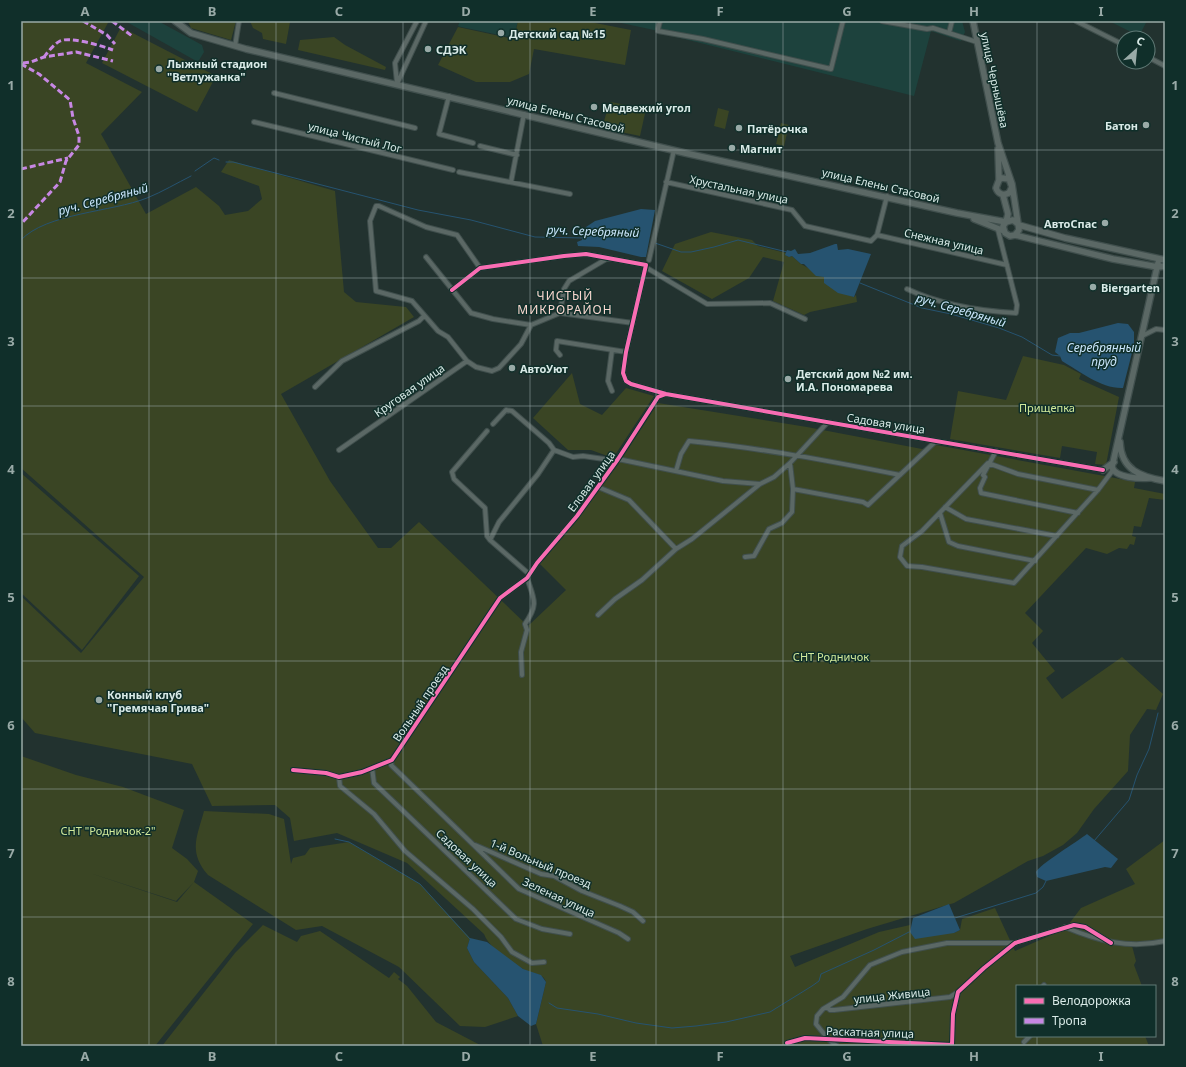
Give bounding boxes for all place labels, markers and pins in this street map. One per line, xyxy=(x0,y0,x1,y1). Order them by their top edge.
place label: Детский сад №15 xyxy=(509,26,606,41)
marker: Детский сад №15 xyxy=(496,28,506,38)
place label: СДЭК xyxy=(436,42,467,57)
marker: СДЭК xyxy=(423,44,433,54)
place label: Лыжный стадион "Ветлужанка" xyxy=(167,56,267,84)
marker: Лыжный стадион "Ветлужанка" xyxy=(154,64,164,74)
place label: Медвежий угол xyxy=(602,100,691,115)
marker: Медвежий угол xyxy=(589,102,599,112)
place label: Батон xyxy=(1105,118,1138,133)
marker: Батон xyxy=(1141,120,1151,130)
place label: Пятёрочка xyxy=(747,121,808,136)
marker: Пятёрочка xyxy=(734,123,744,133)
place label: Магнит xyxy=(740,141,783,156)
marker: Магнит xyxy=(727,143,737,153)
place label: АвтоСпас xyxy=(1044,216,1097,231)
marker: АвтоСпас xyxy=(1100,218,1110,228)
place label: Biergarten xyxy=(1101,280,1160,295)
marker: Biergarten xyxy=(1088,282,1098,292)
place label: АвтоУют xyxy=(520,361,568,376)
marker: АвтоУют xyxy=(507,363,517,373)
place label: Детский дом №2 им. И.А. Пономарева xyxy=(796,366,913,394)
marker: Детский дом №2 им. И.А. Пономарева xyxy=(783,374,793,384)
place label: Конный клуб "Гремячая Грива" xyxy=(107,687,209,715)
marker: Конный клуб "Гремячая Грива" xyxy=(94,695,104,705)

